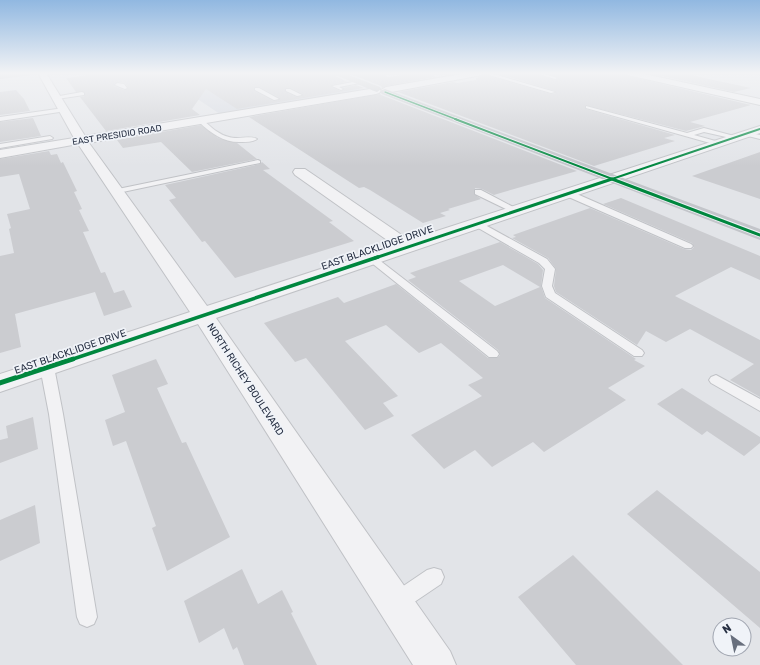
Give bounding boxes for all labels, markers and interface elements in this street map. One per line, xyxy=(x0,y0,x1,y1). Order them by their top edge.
street label: EAST PRESIDIO ROAD xyxy=(72,123,162,147)
street label: EAST BLACKLIDGE DRIVE xyxy=(320,223,435,273)
street label: NORTH RICHEY BOULEVARD xyxy=(204,321,286,438)
street label: EAST BLACKLIDGE DRIVE xyxy=(13,327,128,377)
north arrow xyxy=(712,617,752,657)
text: N xyxy=(720,621,734,637)

